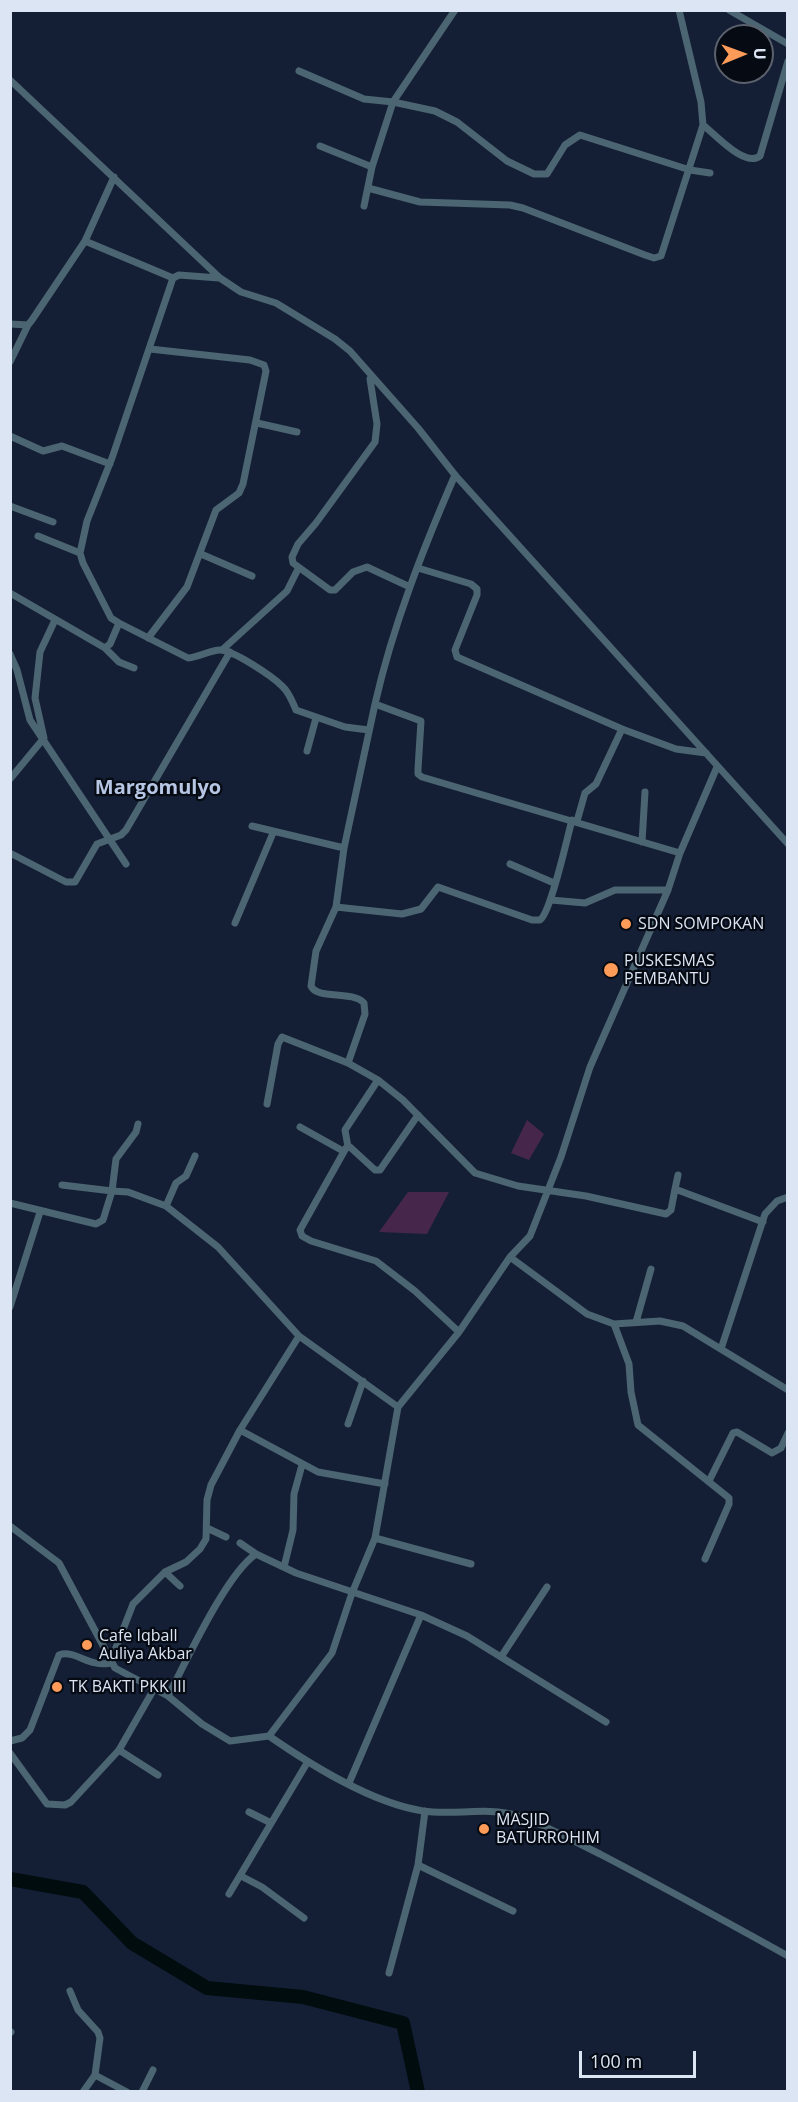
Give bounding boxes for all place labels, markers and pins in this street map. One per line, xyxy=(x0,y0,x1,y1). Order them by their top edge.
place label: SDN SOMPOKAN xyxy=(638,914,764,934)
marker: SDN SOMPOKAN xyxy=(619,917,633,931)
place label: PUSKESMAS PEMBANTU xyxy=(624,951,715,989)
marker: PUSKESMAS PEMBANTU xyxy=(602,961,620,979)
place label: Cafe Iqball Auliya Akbar xyxy=(99,1626,192,1664)
marker: Cafe Iqball Auliya Akbar xyxy=(80,1638,94,1652)
place label: TK BAKTI PKK III xyxy=(69,1677,186,1697)
marker: TK BAKTI PKK III xyxy=(50,1680,64,1694)
place label: MASJID BATURROHIM xyxy=(496,1810,600,1848)
marker: MASJID BATURROHIM xyxy=(477,1822,491,1836)

